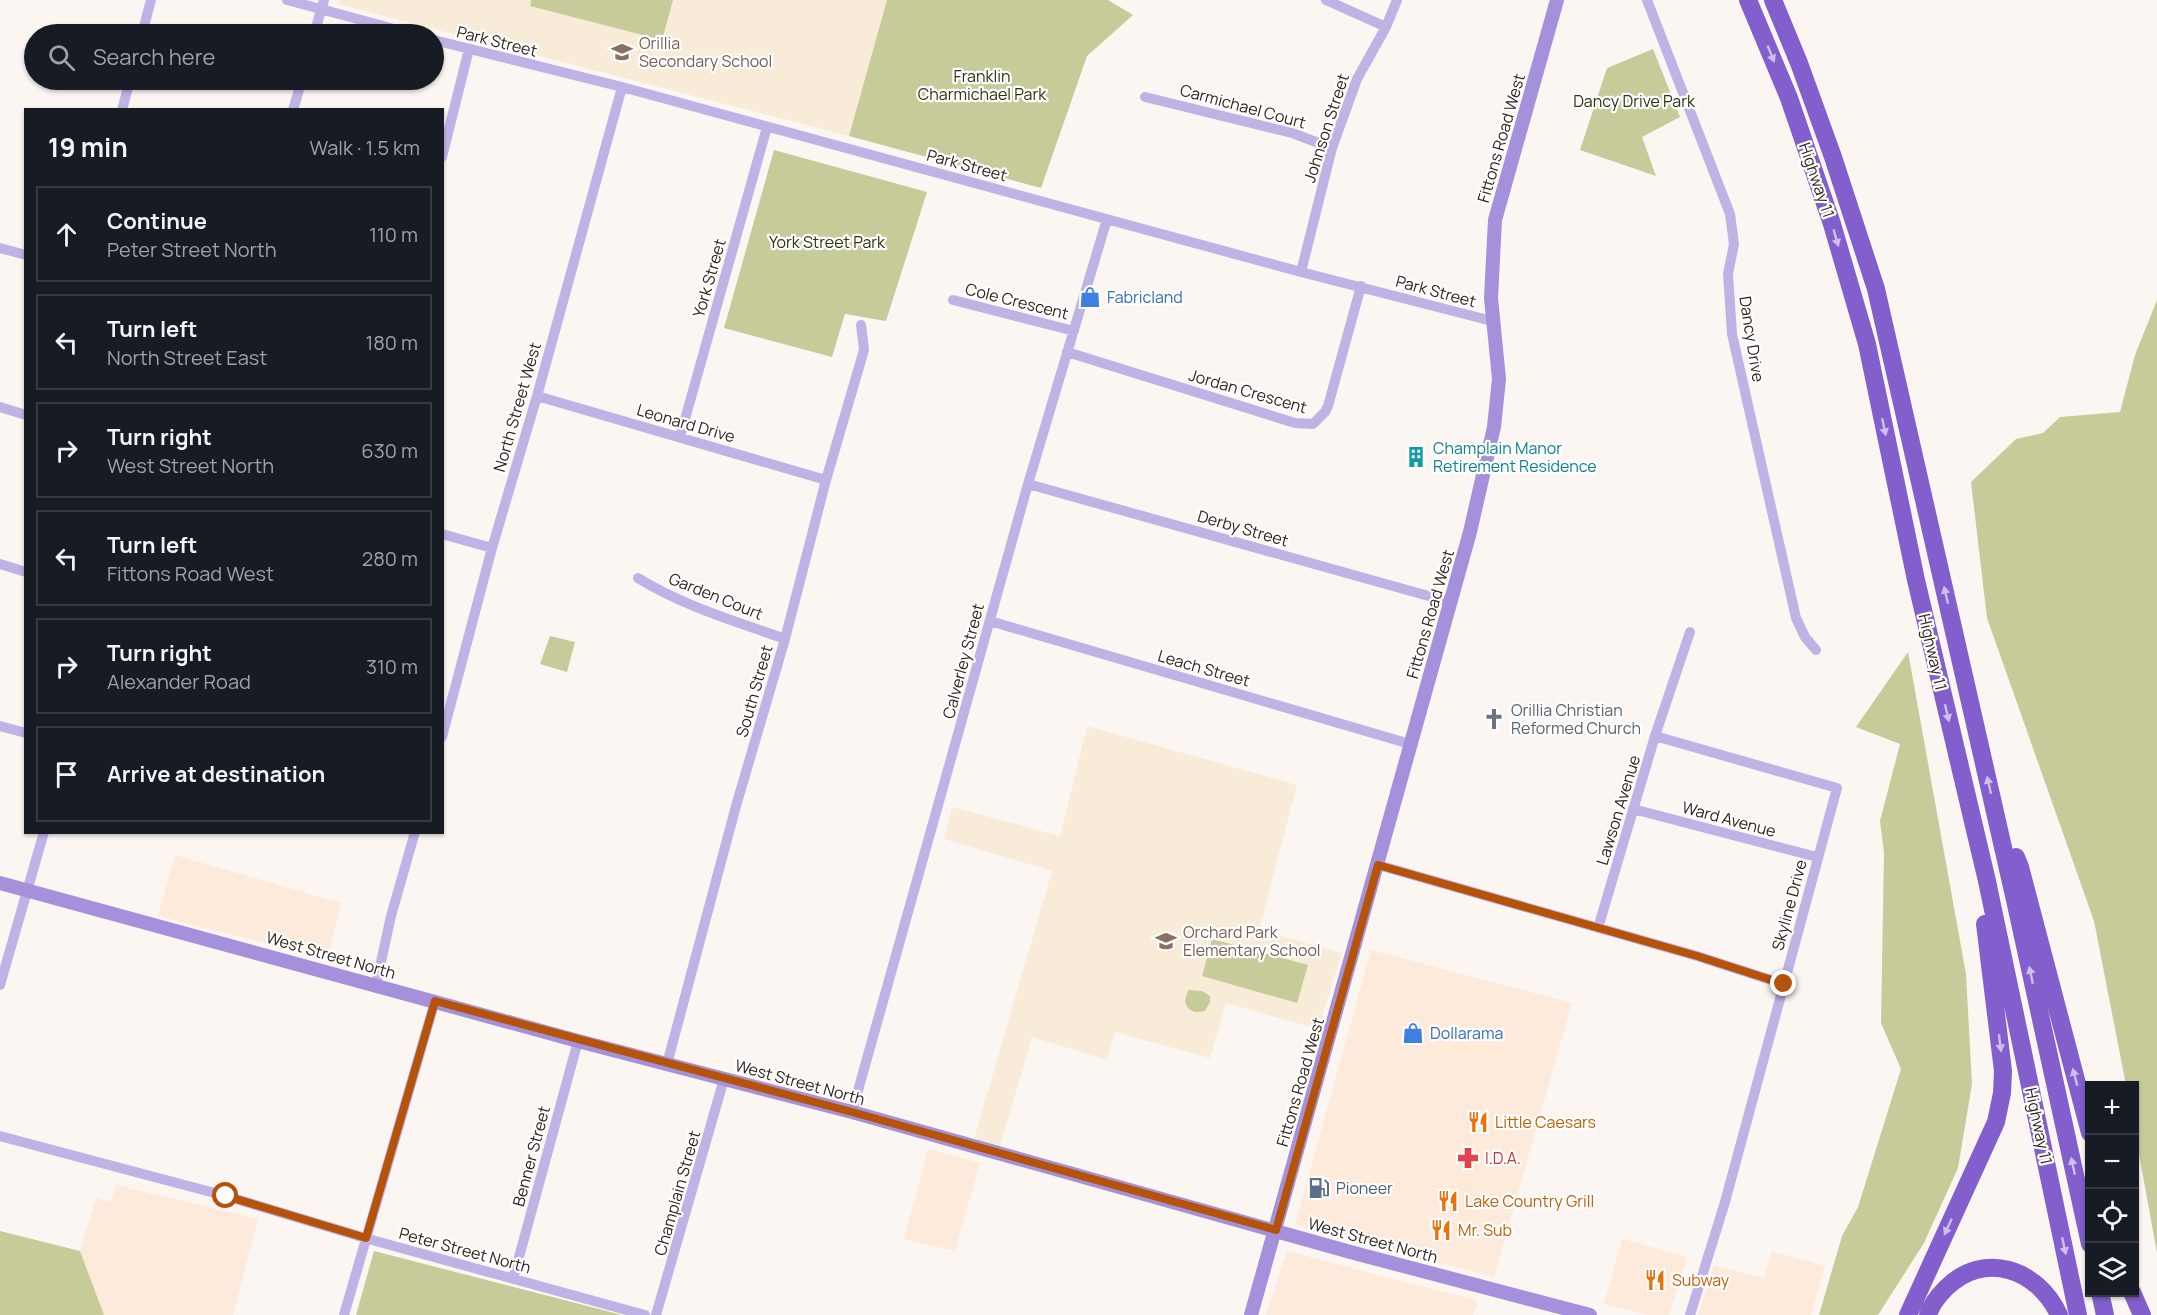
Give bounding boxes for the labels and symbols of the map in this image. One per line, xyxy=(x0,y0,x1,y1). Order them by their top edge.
street label: Park Street xyxy=(455,20,539,62)
place label: Orillia Secondary School xyxy=(639,32,772,72)
school or university icon: Orillia Secondary School xyxy=(610,40,634,64)
one-way arrow xyxy=(1767,45,1776,63)
park label: Franklin Charmichael Park xyxy=(918,65,1047,105)
street label: Johnson Street xyxy=(1298,71,1354,185)
street label: Fittons Road West xyxy=(1472,71,1530,205)
street label: Carmichael Court xyxy=(1178,79,1308,133)
park label: Dancy Drive Park xyxy=(1573,90,1696,112)
street label: Highway 11 xyxy=(1794,140,1840,220)
street label: Park Street xyxy=(925,144,1009,186)
one-way arrow xyxy=(1832,229,1841,247)
park label: York Street Park xyxy=(769,231,886,253)
street label: York Street xyxy=(687,236,731,320)
street label: Park Street xyxy=(1394,270,1478,312)
street label: Cole Crescent xyxy=(963,278,1071,324)
shop icon: Fabricland xyxy=(1078,285,1102,309)
place label: Fabricland xyxy=(1107,286,1183,308)
street label: Dancy Drive xyxy=(1734,294,1770,384)
street label: North Street West xyxy=(488,340,546,474)
street label: Jordan Crescent xyxy=(1186,364,1310,418)
street label: Leonard Drive xyxy=(634,398,738,448)
one-way arrow xyxy=(1880,417,1889,436)
place label: Champlain Manor Retirement Residence xyxy=(1433,437,1597,477)
building icon: Champlain Manor Retirement Residence xyxy=(1404,445,1428,469)
street label: Derby Street xyxy=(1195,505,1291,551)
street label: Fittons Road West xyxy=(1401,547,1459,681)
street label: Garden Court xyxy=(666,567,766,625)
one-way arrow xyxy=(1940,586,1950,604)
street label: Calverley Street xyxy=(937,601,989,721)
street label: Highway 11 xyxy=(1914,612,1952,692)
street label: South Street xyxy=(730,642,778,740)
street label: Leach Street xyxy=(1155,644,1253,692)
place label: Orillia Christian Reformed Church xyxy=(1511,699,1641,739)
one-way arrow xyxy=(1943,704,1953,722)
church icon: Orillia Christian Reformed Church xyxy=(1482,707,1506,731)
street label: Lawson Avenue xyxy=(1591,752,1645,868)
one-way arrow xyxy=(1984,775,1993,794)
street label: Ward Avenue xyxy=(1680,796,1778,842)
street label: Skyline Drive xyxy=(1766,857,1812,953)
place label: Orchard Park Elementary School xyxy=(1183,921,1321,961)
street label: West Street North xyxy=(264,926,398,984)
school or university icon: Orchard Park Elementary School xyxy=(1154,929,1178,953)
one-way arrow xyxy=(2026,966,2036,984)
route end xyxy=(1770,970,1796,996)
street label: Fittons Road West xyxy=(1271,1015,1329,1149)
shop icon: Dollarama xyxy=(1401,1021,1425,1045)
place label: Dollarama xyxy=(1430,1022,1503,1044)
one-way arrow xyxy=(1995,1034,2005,1053)
street label: West Street North xyxy=(733,1054,867,1110)
one-way arrow xyxy=(2069,1067,2079,1086)
street label: Highway 11 xyxy=(2020,1086,2058,1166)
street label: Benner Street xyxy=(507,1103,555,1209)
restaurant icon: Little Caesars xyxy=(1466,1110,1490,1134)
place label: Little Caesars xyxy=(1495,1111,1596,1133)
street label: Champlain Street xyxy=(649,1128,705,1258)
pharmacy icon: I.D.A. xyxy=(1456,1146,1480,1170)
place label: I.D.A. xyxy=(1485,1147,1521,1169)
one-way arrow xyxy=(2067,1157,2077,1175)
fuel station icon: Pioneer xyxy=(1307,1176,1331,1200)
place label: Pioneer xyxy=(1336,1177,1393,1199)
route start xyxy=(212,1182,238,1208)
restaurant icon: Lake Country Grill xyxy=(1436,1189,1460,1213)
place label: Lake Country Grill xyxy=(1465,1190,1594,1212)
street label: West Street North xyxy=(1306,1212,1440,1268)
restaurant icon: Mr. Sub xyxy=(1429,1218,1453,1242)
one-way arrow xyxy=(1944,1218,1953,1235)
place label: Mr. Sub xyxy=(1458,1219,1512,1241)
street label: Peter Street North xyxy=(397,1222,533,1278)
one-way arrow xyxy=(2060,1237,2069,1256)
restaurant icon: Subway xyxy=(1643,1268,1667,1292)
place label: Subway xyxy=(1672,1269,1730,1291)

